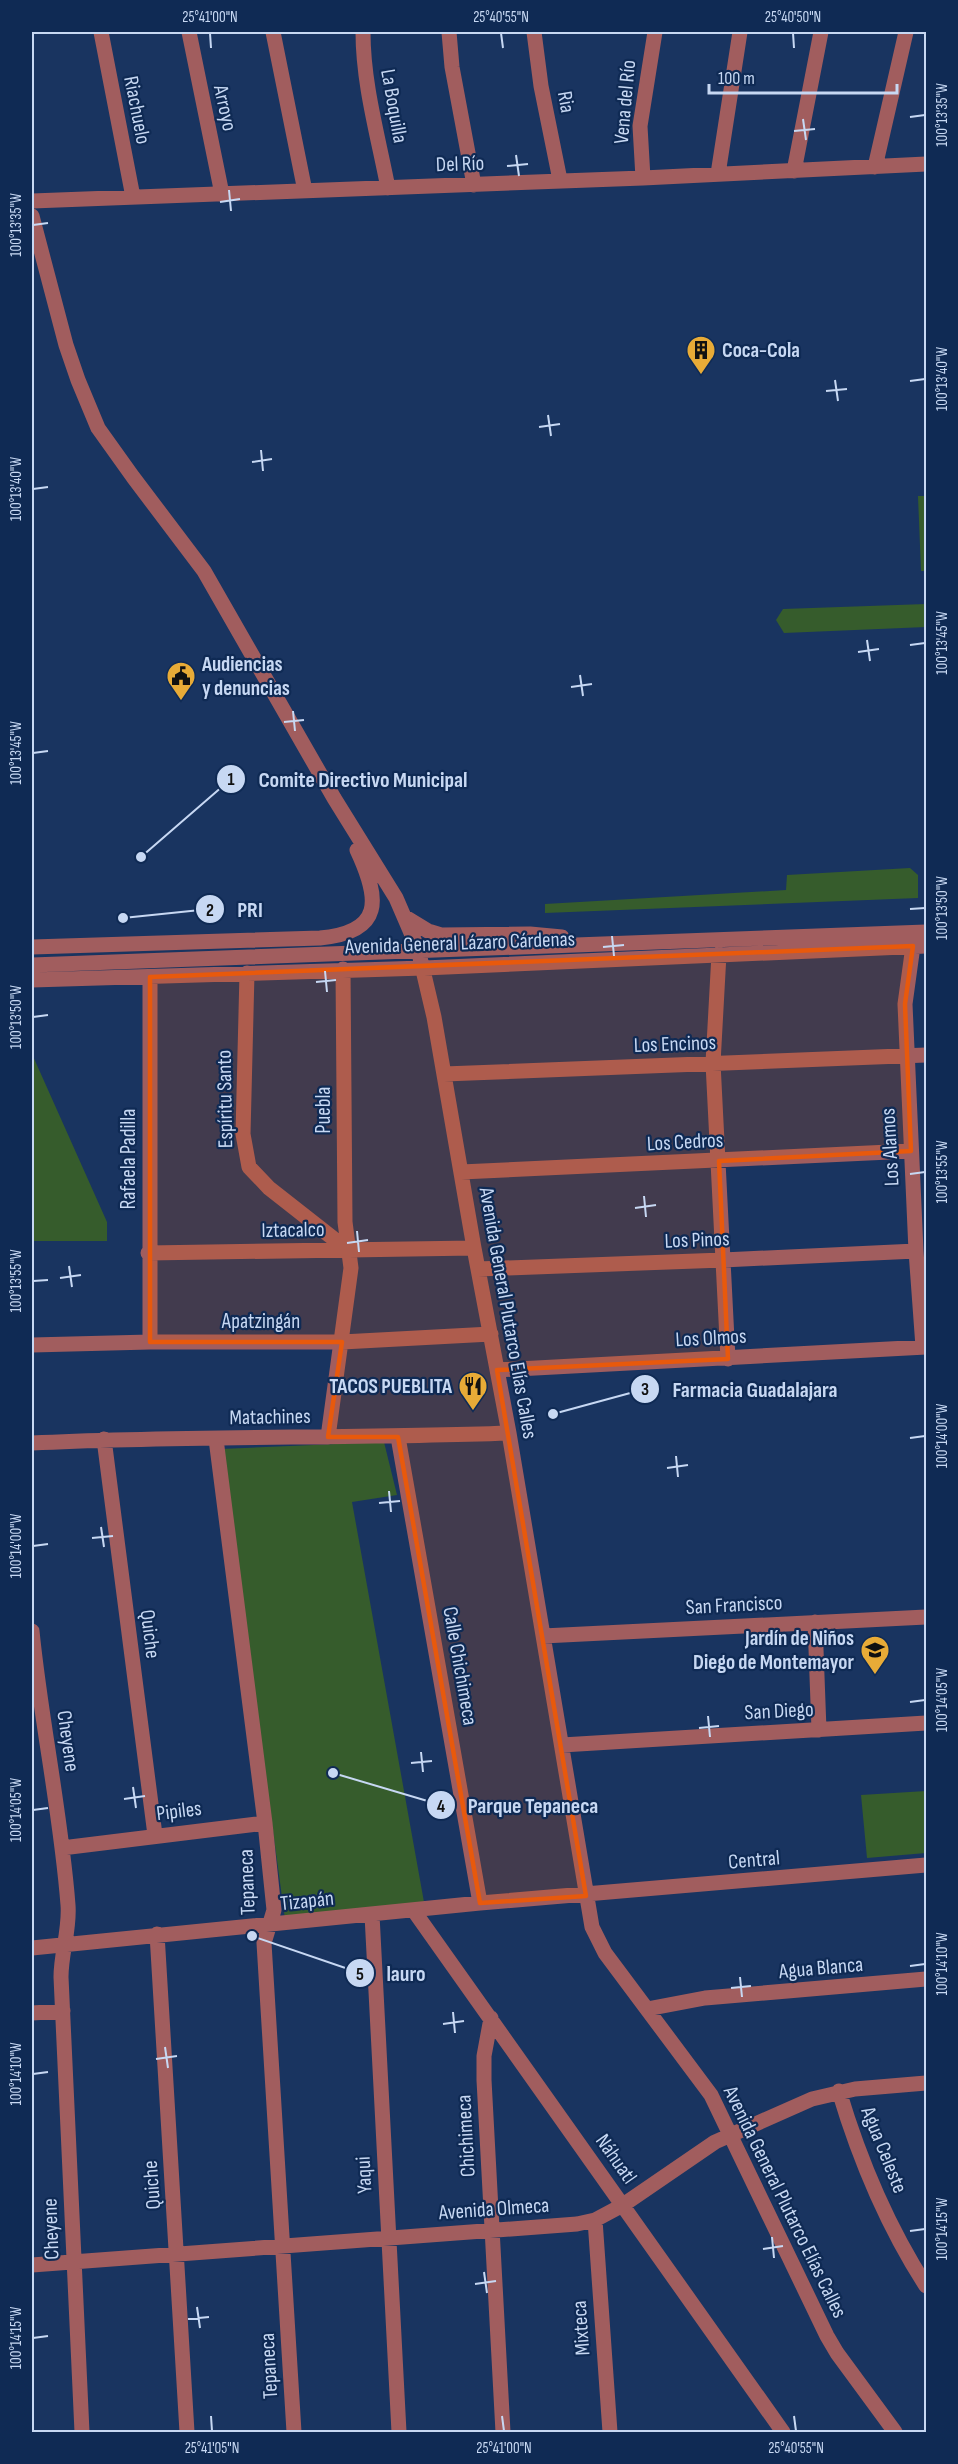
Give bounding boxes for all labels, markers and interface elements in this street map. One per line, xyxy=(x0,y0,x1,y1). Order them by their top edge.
text: 25°41'00"N xyxy=(182,8,238,27)
text: 25°40'55"N xyxy=(473,8,529,27)
text: 25°40'50"N xyxy=(765,8,821,27)
scale bar xyxy=(709,57,896,95)
street label: Vena del Río xyxy=(609,59,641,145)
street label: La Boquilla xyxy=(375,67,413,145)
text: 100 m xyxy=(718,68,755,89)
street label: Riachuelo xyxy=(118,74,156,146)
street label: Arroyo xyxy=(208,82,242,133)
text: 100°13'35"W xyxy=(933,83,952,147)
street label: Ria xyxy=(552,89,580,115)
street label: Del Río xyxy=(435,151,485,177)
text: 100°13'35"W xyxy=(7,193,26,257)
building icon: Coca-Cola xyxy=(685,334,717,376)
place label: Coca-Cola xyxy=(722,338,800,363)
text: 100°13'40"W xyxy=(933,347,952,411)
text: 100°13'40"W xyxy=(7,457,26,521)
text: 100°13'45"W xyxy=(933,611,952,675)
place label: Audiencias y denuncias xyxy=(201,652,290,701)
public building icon: Audiencias y denuncias xyxy=(165,660,197,702)
text: 100°13'45"W xyxy=(7,721,26,785)
callout: Comite Directivo Municipal xyxy=(216,759,479,799)
text: Comite Directivo Municipal xyxy=(258,767,468,794)
text: 1 xyxy=(227,769,235,790)
text: 100°13'50"W xyxy=(933,876,952,940)
callout: PRI xyxy=(195,889,275,929)
text: PRI xyxy=(237,897,263,924)
text: 2 xyxy=(206,900,214,921)
street label: Avenida General Lázaro Cárdenas xyxy=(344,926,575,960)
text: 100°13'50"W xyxy=(7,985,26,1049)
street label: Los Encinos xyxy=(633,1030,717,1058)
street label: Espíritu Santo xyxy=(212,1050,238,1148)
street label: Puebla xyxy=(311,1087,336,1133)
street label: Los Alamos xyxy=(875,1107,905,1187)
street label: Rafaela Padilla xyxy=(116,1109,141,1209)
street label: Los Cedros xyxy=(646,1128,724,1156)
text: 100°13'55"W xyxy=(933,1140,952,1204)
street label: Avenida General Plutarco Elías Calles xyxy=(473,1184,542,1441)
street label: Iztacalco xyxy=(261,1217,325,1243)
street label: Los Pinos xyxy=(664,1226,730,1254)
text: 100°13'55"W xyxy=(7,1249,26,1313)
street label: Apatzingán xyxy=(221,1309,300,1334)
street label: Los Olmos xyxy=(675,1324,747,1352)
callout: Farmacia Guadalajara xyxy=(630,1369,849,1409)
restaurant icon: TACOS PUEBLITA xyxy=(457,1370,489,1412)
place label: TACOS PUEBLITA xyxy=(329,1374,453,1399)
text: Farmacia Guadalajara xyxy=(672,1377,838,1404)
text: 3 xyxy=(641,1379,649,1400)
street label: Matachines xyxy=(229,1404,311,1430)
text: 100°14'00"W xyxy=(933,1404,952,1468)
text: 100°14'00"W xyxy=(7,1514,26,1578)
street label: San Francisco xyxy=(685,1590,783,1620)
street label: Calle Chichimeca xyxy=(437,1605,483,1727)
street label: Quiche xyxy=(135,1608,165,1660)
place label: Jardín de Niños Diego de Montemayor xyxy=(693,1626,855,1675)
school or university icon: Jardín de Niños Diego de Montemayor xyxy=(859,1634,891,1676)
text: 100°14'05"W xyxy=(933,1668,952,1732)
street label: San Diego xyxy=(744,1697,814,1725)
street label: Cheyene xyxy=(51,1709,85,1773)
text: 100°14'05"W xyxy=(7,1778,26,1842)
callout: Parque Tepaneca xyxy=(426,1785,610,1825)
text: Parque Tepaneca xyxy=(468,1793,598,1820)
street label: Pipiles xyxy=(155,1796,203,1826)
text: 4 xyxy=(437,1796,446,1817)
street label: Central xyxy=(727,1845,781,1875)
street label: Tepaneca xyxy=(233,1849,261,1915)
street label: Tizapán xyxy=(279,1886,335,1916)
text: 100°14'10"W xyxy=(933,1932,952,1996)
street label: Agua Blanca xyxy=(777,1952,864,1984)
callout: lauro xyxy=(345,1953,438,1993)
text: lauro xyxy=(386,1961,426,1988)
text: 5 xyxy=(356,1964,364,1985)
text: 100°14'10"W xyxy=(7,2042,26,2106)
street label: Avenida General Plutarco Elías Calles xyxy=(717,2081,852,2322)
street label: Chichimeca xyxy=(451,2094,481,2178)
street label: Agua Celeste xyxy=(855,2102,913,2197)
street label: Náhuatl xyxy=(590,2129,642,2189)
street label: Yaqui xyxy=(351,2156,377,2194)
street label: Quiche xyxy=(138,2160,166,2210)
street label: Avenida Olmeca xyxy=(437,2193,550,2225)
street label: Cheyene xyxy=(37,2198,65,2260)
text: 100°14'15"W xyxy=(933,2198,952,2260)
street label: Mixteca xyxy=(567,2300,595,2356)
text: 100°14'15"W xyxy=(7,2307,26,2369)
street label: Tepaneca xyxy=(255,2332,283,2400)
text: 25°41'05"N xyxy=(185,2439,239,2458)
text: 25°41'00"N xyxy=(476,2439,532,2458)
text: 25°40'55"N xyxy=(768,2439,824,2458)

